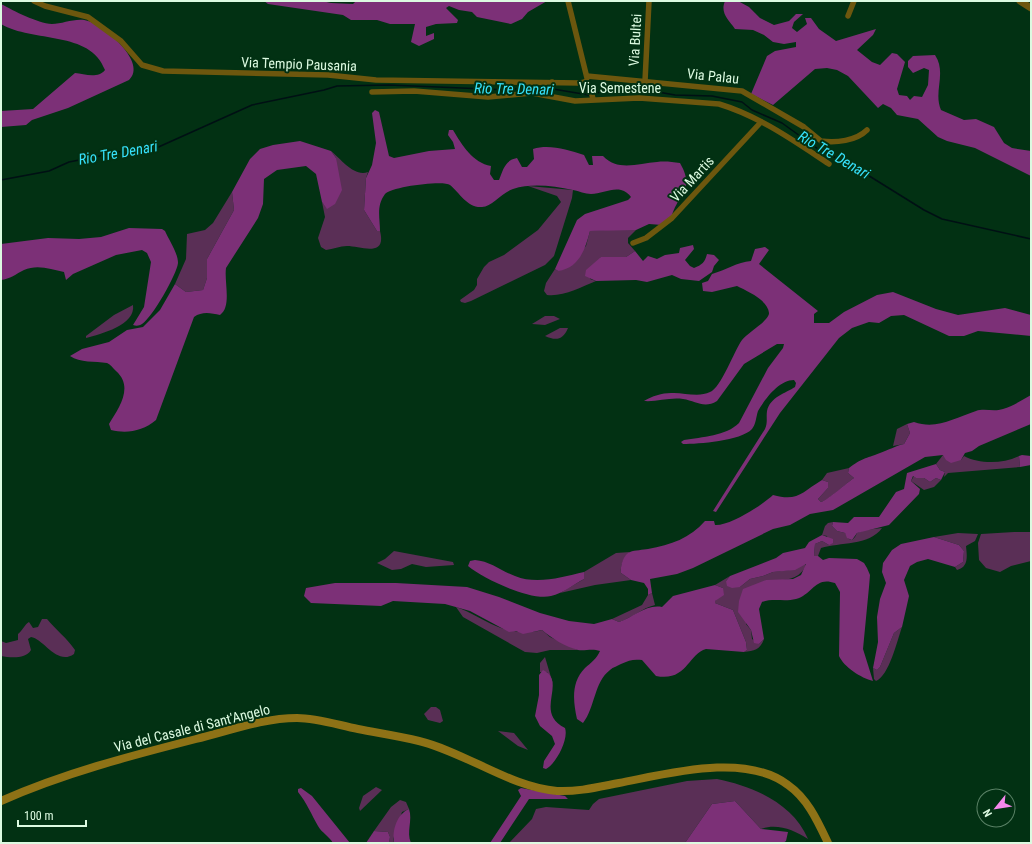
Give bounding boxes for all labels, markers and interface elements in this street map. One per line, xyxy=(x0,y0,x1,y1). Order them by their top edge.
street label: Via Bultei xyxy=(626,13,644,67)
street label: Via Tempio Pausania xyxy=(241,54,357,74)
street label: Via Palau xyxy=(686,65,740,87)
water label: Rio Tre Denari xyxy=(474,79,555,99)
street label: Via Semestene xyxy=(579,80,662,96)
water label: Rio Tre Denari xyxy=(795,127,874,183)
water label: Rio Tre Denari xyxy=(77,137,160,169)
street label: Via Martis xyxy=(667,153,717,205)
street label: Via del Casale di Sant'Angelo xyxy=(112,701,272,755)
north arrow xyxy=(976,788,1016,828)
scale bar xyxy=(18,802,86,828)
text: N xyxy=(980,806,995,819)
text: 100 m xyxy=(24,809,54,823)

